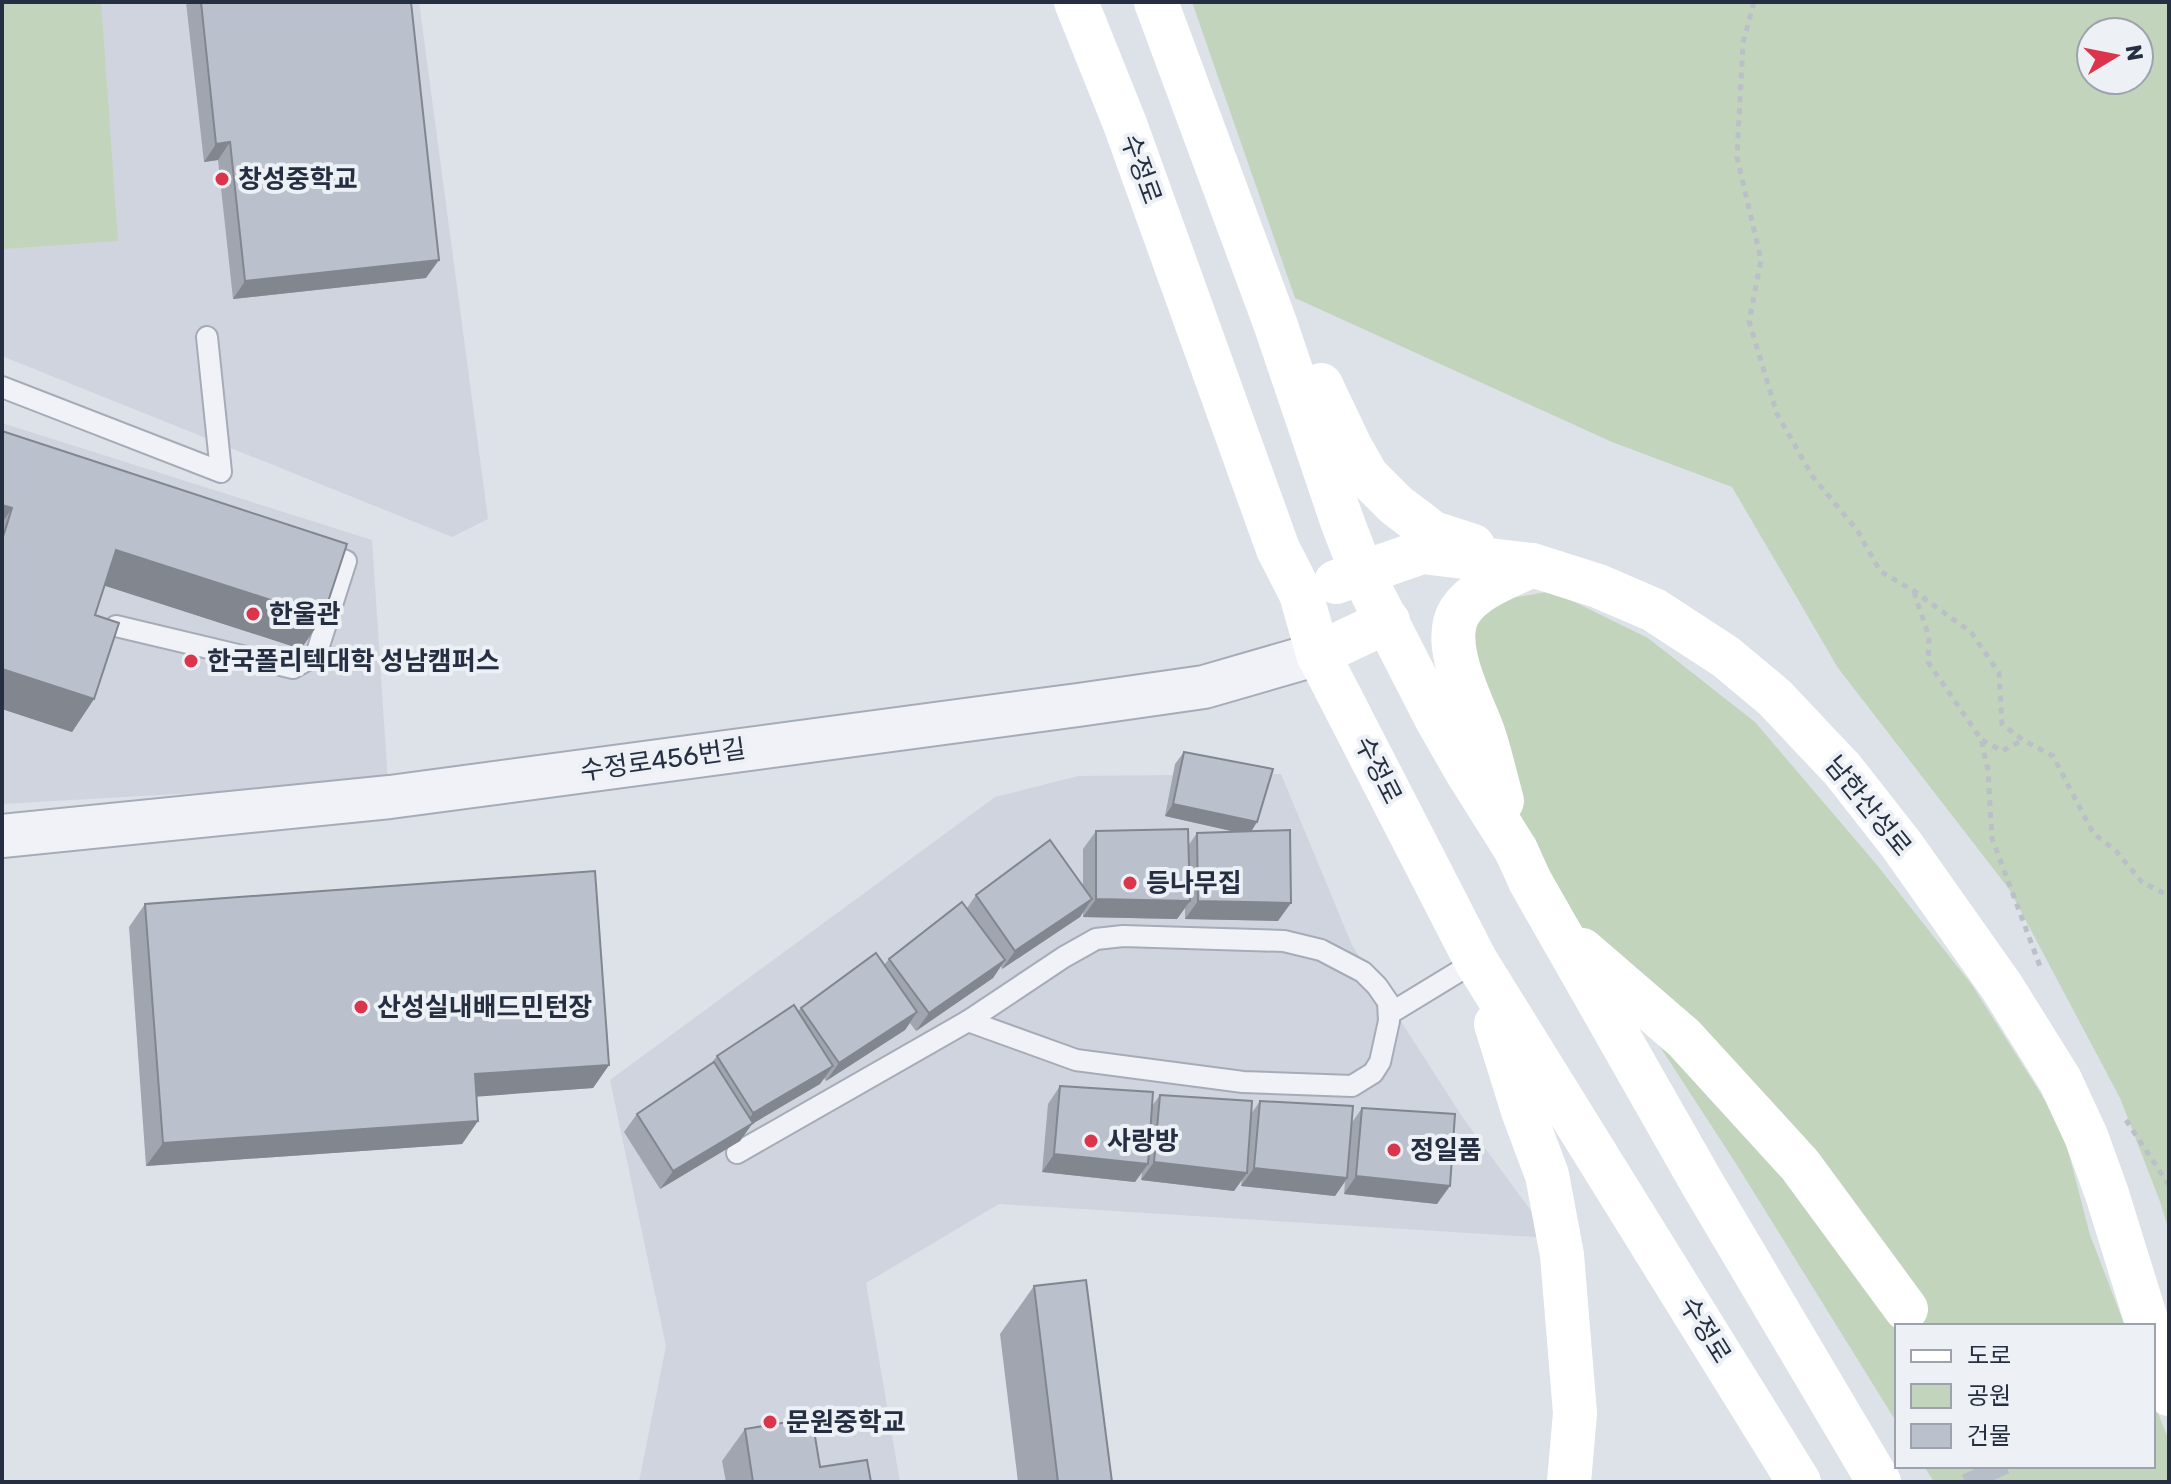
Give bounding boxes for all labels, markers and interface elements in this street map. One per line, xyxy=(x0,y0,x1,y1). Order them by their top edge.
north arrow xyxy=(2075,16,2155,96)
text: N xyxy=(2120,42,2149,63)
street label: 수정로 xyxy=(1114,130,1168,208)
place label: 창성중학교 xyxy=(238,164,358,195)
marker: 창성중학교 xyxy=(213,170,231,188)
place label: 한울관 xyxy=(269,599,341,630)
marker: 한울관 xyxy=(244,605,262,623)
place label: 한국폴리텍대학 성남캠퍼스 xyxy=(207,646,500,677)
marker: 한국폴리텍대학 성남캠퍼스 xyxy=(182,652,200,670)
street label: 수정로 xyxy=(1348,731,1408,809)
street label: 수정로456번길 xyxy=(578,733,748,787)
street label: 남한산성로 xyxy=(1818,750,1918,862)
place label: 등나무집 xyxy=(1146,868,1242,899)
marker: 등나무집 xyxy=(1121,874,1139,892)
place label: 산성실내배드민턴장 xyxy=(377,992,592,1023)
marker: 산성실내배드민턴장 xyxy=(352,998,370,1016)
place label: 사랑방 xyxy=(1107,1126,1179,1157)
marker: 사랑방 xyxy=(1082,1132,1100,1150)
place label: 정일품 xyxy=(1410,1135,1482,1166)
marker: 정일품 xyxy=(1385,1141,1403,1159)
street label: 수정로 xyxy=(1673,1291,1737,1369)
legend xyxy=(1895,1324,2155,1468)
text: 도로 xyxy=(1967,1342,2011,1370)
text: 공원 xyxy=(1967,1382,2011,1410)
place label: 문원중학교 xyxy=(786,1407,906,1438)
marker: 문원중학교 xyxy=(761,1413,779,1431)
text: 건물 xyxy=(1967,1422,2011,1450)

